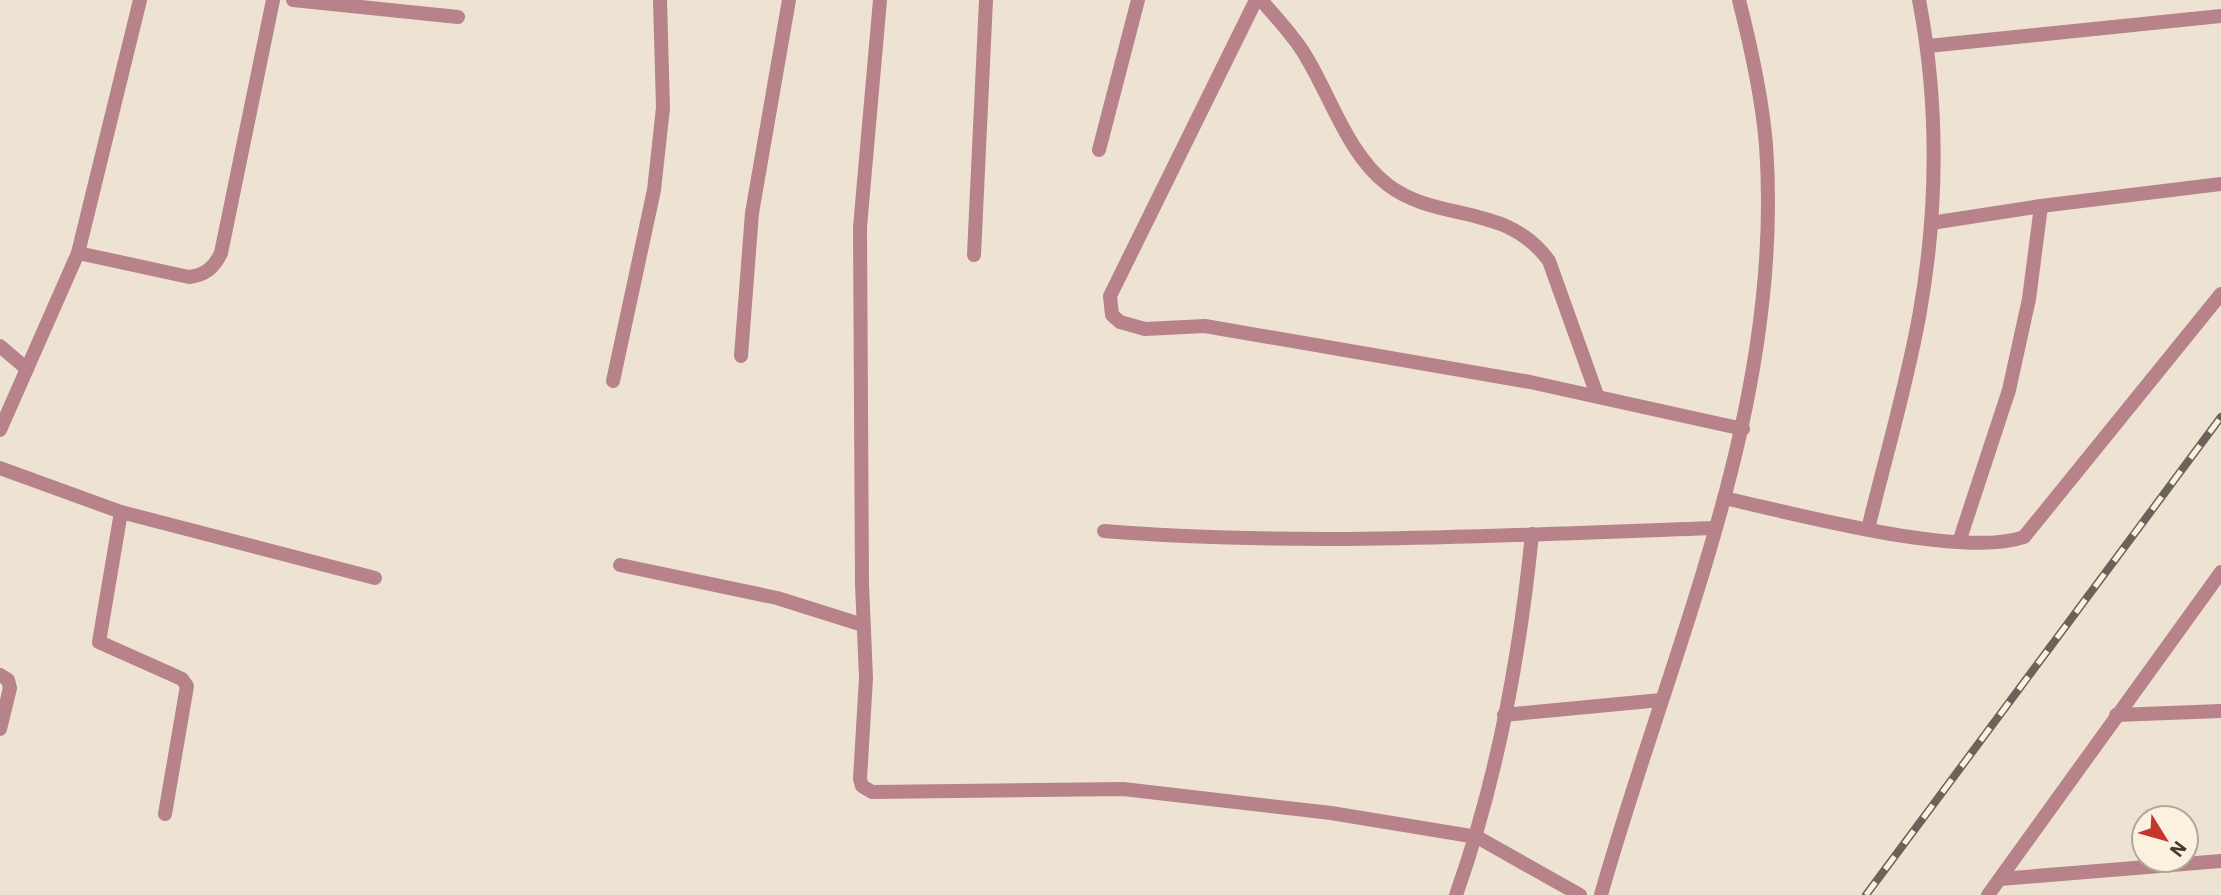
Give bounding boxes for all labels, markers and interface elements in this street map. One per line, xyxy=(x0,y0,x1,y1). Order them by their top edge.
north arrow xyxy=(2130,804,2200,874)
text: N xyxy=(2165,837,2192,862)

